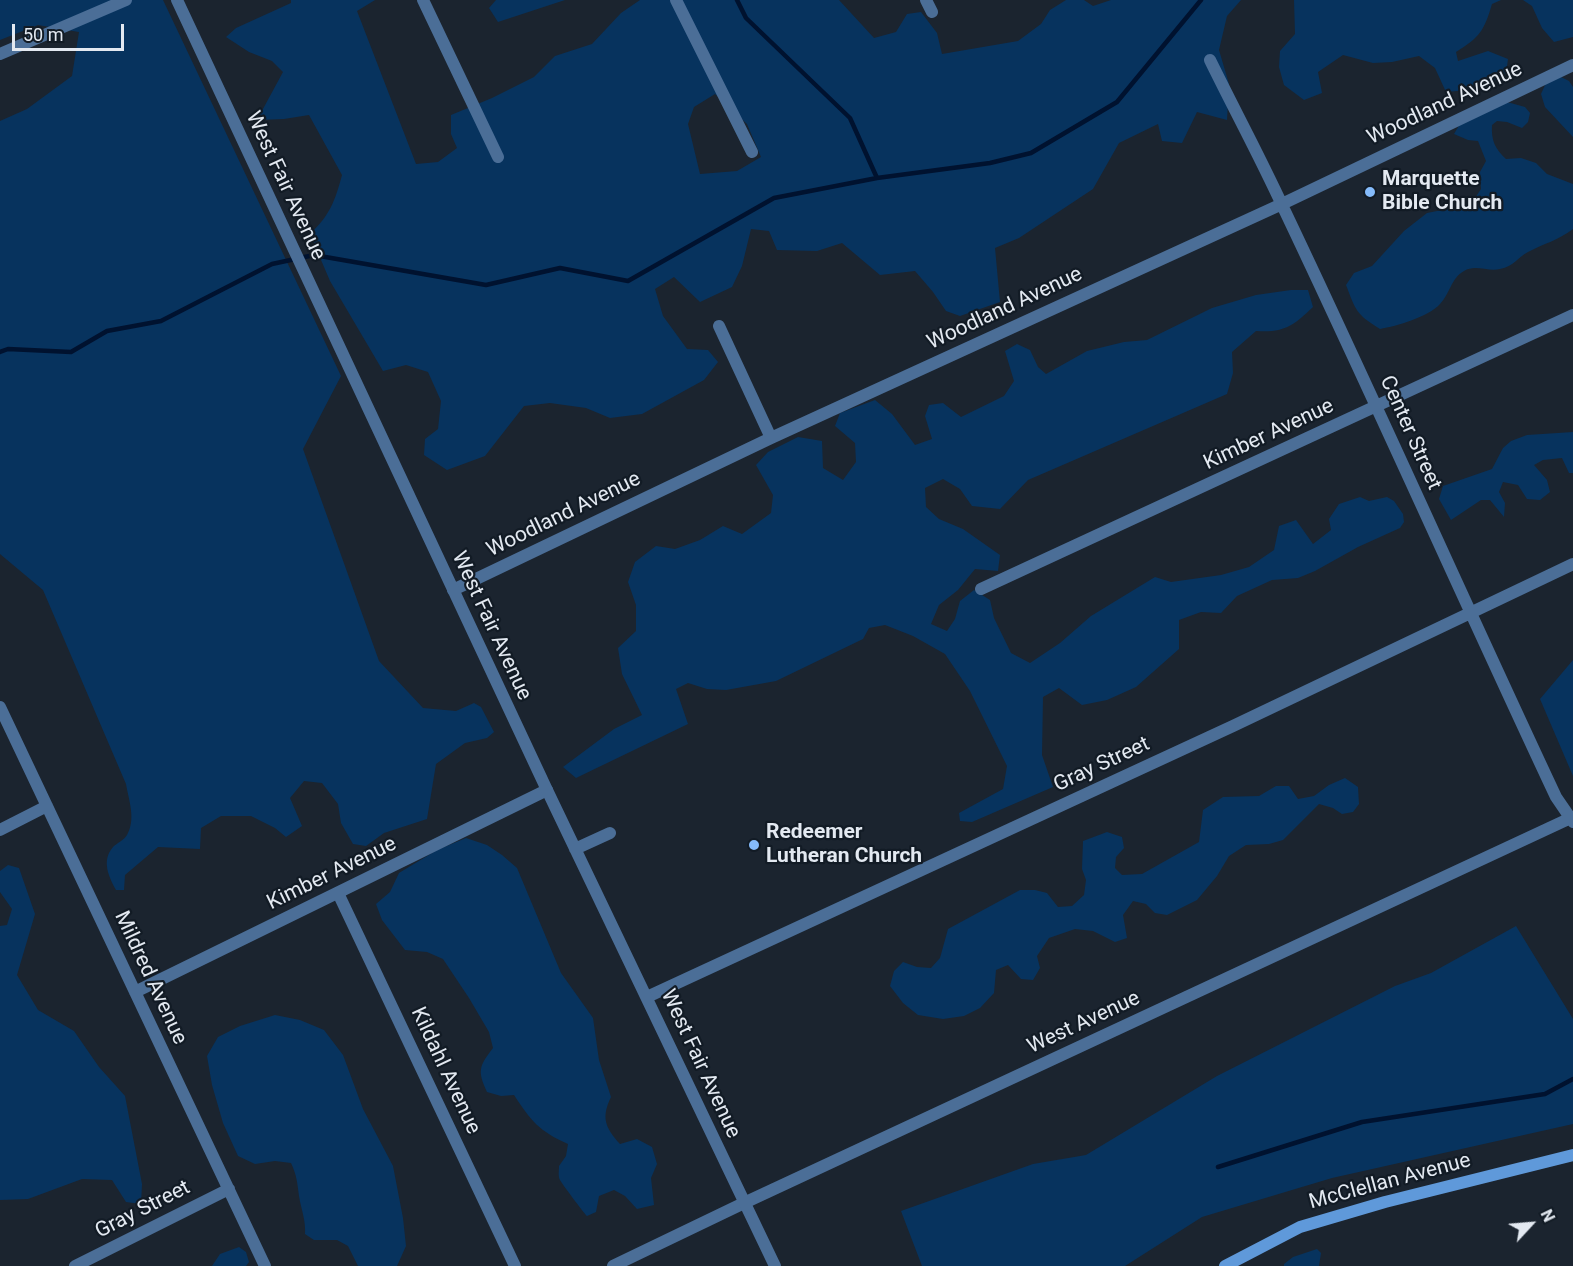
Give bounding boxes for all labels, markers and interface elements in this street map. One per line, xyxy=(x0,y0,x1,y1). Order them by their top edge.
scale bar xyxy=(15,12,128,50)
text: 50 m xyxy=(23,24,63,45)
street label: Woodland Avenue xyxy=(1364,57,1526,151)
street label: West Fair Avenue xyxy=(240,108,330,264)
place label: Marquette Bible Church xyxy=(1382,167,1502,217)
marker: Marquette Bible Church xyxy=(1363,185,1377,199)
street label: Woodland Avenue xyxy=(924,262,1086,356)
street label: Center Street xyxy=(1374,372,1446,494)
street label: Kimber Avenue xyxy=(1200,394,1338,476)
street label: Woodland Avenue xyxy=(483,467,645,563)
street label: West Fair Avenue xyxy=(446,548,536,704)
street label: Gray Street xyxy=(1050,732,1154,798)
place label: Redeemer Lutheran Church xyxy=(766,820,922,870)
street label: Kimber Avenue xyxy=(263,832,401,916)
marker: Redeemer Lutheran Church xyxy=(747,838,761,852)
street label: Mildred Avenue xyxy=(108,907,192,1049)
street label: West Fair Avenue xyxy=(655,986,745,1142)
street label: West Avenue xyxy=(1024,986,1144,1060)
street label: Kildahl Avenue xyxy=(405,1003,485,1139)
street label: McClellan Avenue xyxy=(1306,1148,1474,1216)
street label: Gray Street xyxy=(91,1175,195,1245)
north arrow xyxy=(1501,1194,1561,1254)
text: N xyxy=(1537,1207,1559,1225)

